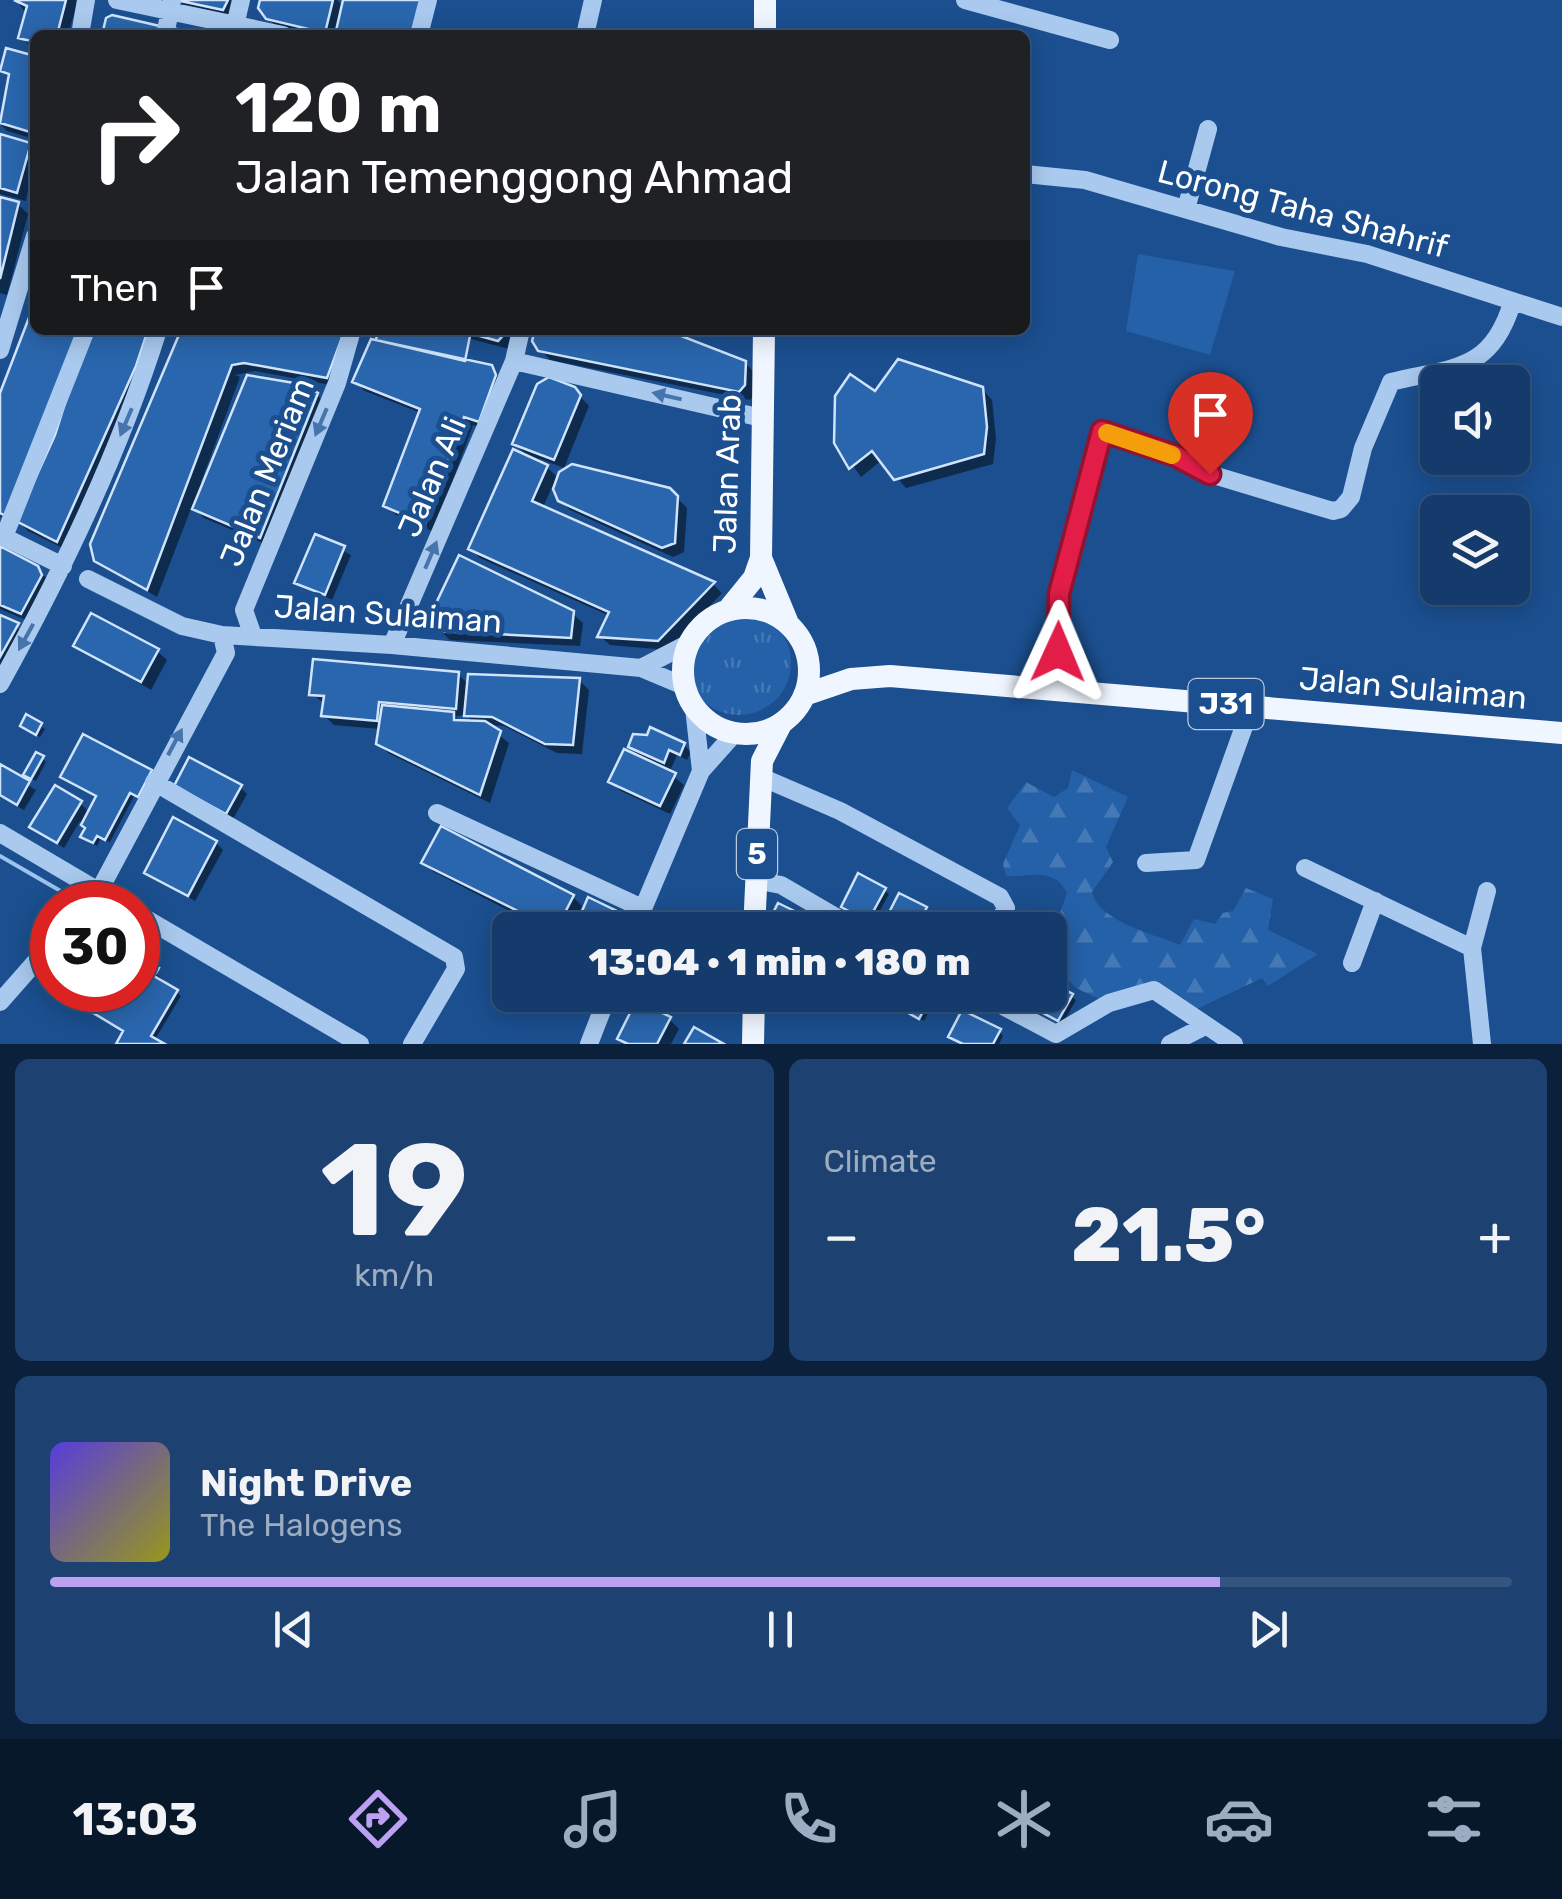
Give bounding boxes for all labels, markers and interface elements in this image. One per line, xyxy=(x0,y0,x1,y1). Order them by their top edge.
text: 120 m xyxy=(235,67,442,150)
icon: right xyxy=(70,70,200,200)
text: Jalan Temenggong Ahmad xyxy=(235,151,793,204)
street label: Lorong Taha Shahrif xyxy=(1154,152,1453,266)
icon: arrive xyxy=(179,260,234,315)
text: Then xyxy=(70,265,159,311)
map controls xyxy=(1420,365,1530,605)
button: sound xyxy=(1420,365,1530,475)
street label: Jalan Meriam xyxy=(212,372,322,572)
pin xyxy=(1168,372,1253,475)
icon: arrive xyxy=(1183,387,1238,442)
one-way arrow xyxy=(651,388,682,403)
street label: Jalan Arab xyxy=(705,394,749,554)
one-way arrow xyxy=(118,407,134,437)
one-way arrow xyxy=(312,407,328,437)
street label: Jalan Ali xyxy=(390,411,474,543)
button: layers xyxy=(1420,495,1530,605)
one-way arrow xyxy=(423,540,439,570)
street label: Jalan Sulaiman xyxy=(273,587,503,641)
position arrow xyxy=(1006,600,1110,704)
one-way arrow xyxy=(18,622,35,651)
street label: Jalan Sulaiman xyxy=(1298,659,1528,717)
road number: J31 xyxy=(1188,679,1264,729)
one-way arrow xyxy=(166,728,183,757)
road number: 5 xyxy=(737,829,777,879)
speed limit sign: 30 xyxy=(30,882,160,1012)
text: 13:04 · 1 min · 180 m xyxy=(589,939,970,985)
text: 19 xyxy=(320,1113,468,1268)
text: Climate xyxy=(824,1142,937,1180)
text: 21.5° xyxy=(1071,1191,1266,1280)
text: − xyxy=(824,1204,859,1269)
text: + xyxy=(1478,1204,1512,1269)
text: km/h xyxy=(354,1256,434,1294)
text: Night Drive xyxy=(200,1460,412,1506)
text: The Halogens xyxy=(200,1506,403,1544)
icon: previous xyxy=(266,1602,321,1657)
icon: pause xyxy=(753,1602,808,1657)
icon: next xyxy=(1241,1602,1296,1657)
icon: directions xyxy=(343,1784,413,1854)
icon: music xyxy=(558,1784,628,1854)
icon: phone xyxy=(774,1784,844,1854)
icon: climate xyxy=(989,1784,1059,1854)
icon: car xyxy=(1204,1784,1274,1854)
icon: filters xyxy=(1419,1784,1489,1854)
text: 13:03 xyxy=(73,1793,198,1846)

